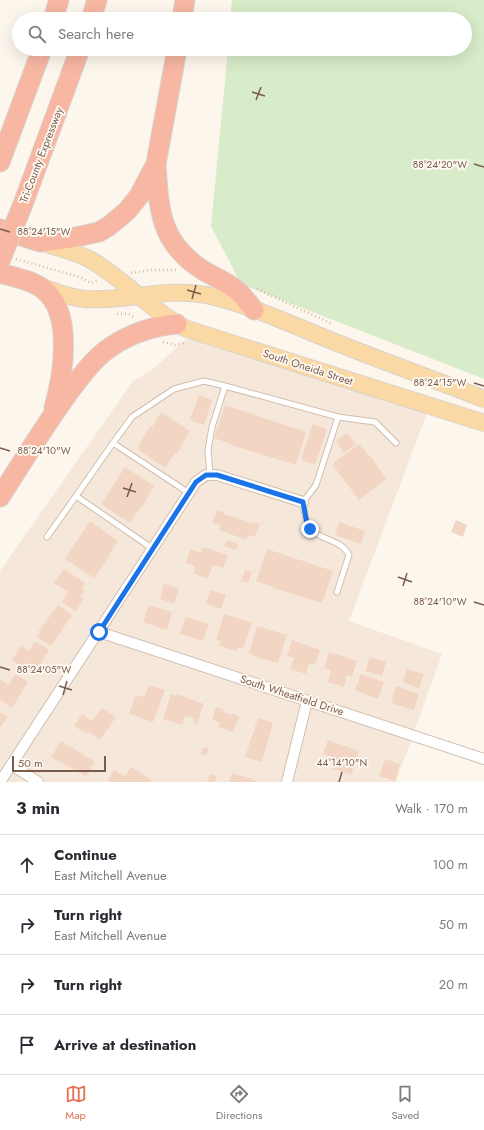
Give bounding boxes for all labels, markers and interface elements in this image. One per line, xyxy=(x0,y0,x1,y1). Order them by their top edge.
search box xyxy=(12,12,472,56)
icon: search xyxy=(26,23,48,45)
text: Search here xyxy=(58,23,134,45)
street label: Tri-County Expressway xyxy=(15,105,67,205)
text: 88°24'20"W xyxy=(413,157,467,172)
text: 88°24'15"W xyxy=(18,224,70,239)
street label: South Oneida Street xyxy=(261,345,355,389)
text: 88°24'15"W xyxy=(414,375,466,390)
text: 88°24'10"W xyxy=(17,443,71,458)
route end xyxy=(301,520,319,538)
text: 88°24'10"W xyxy=(413,594,467,609)
route start xyxy=(90,623,108,641)
text: 88°24'05"W xyxy=(17,662,71,677)
street label: South Wheatfield Drive xyxy=(238,671,346,719)
scale bar xyxy=(12,754,106,773)
text: 50 m xyxy=(18,755,43,771)
text: 44°14'10"N xyxy=(317,755,367,770)
text: 3 min xyxy=(16,796,60,820)
text: Walk · 170 m xyxy=(395,799,468,818)
text: Continue xyxy=(54,844,117,866)
icon: ahead xyxy=(16,854,38,876)
text: 100 m xyxy=(433,855,468,874)
text: East Mitchell Avenue xyxy=(54,866,167,885)
text: Turn right xyxy=(54,904,122,926)
icon: right xyxy=(16,914,38,936)
text: 50 m xyxy=(439,915,468,934)
text: East Mitchell Avenue xyxy=(54,926,167,945)
icon: right xyxy=(16,974,38,996)
text: Turn right xyxy=(54,974,122,996)
text: 20 m xyxy=(439,975,468,994)
icon: arrive xyxy=(16,1034,38,1056)
text: Arrive at destination xyxy=(54,1034,196,1056)
tab: Map xyxy=(65,1083,87,1123)
tab: Directions xyxy=(216,1083,262,1123)
tab: Saved xyxy=(392,1083,419,1123)

